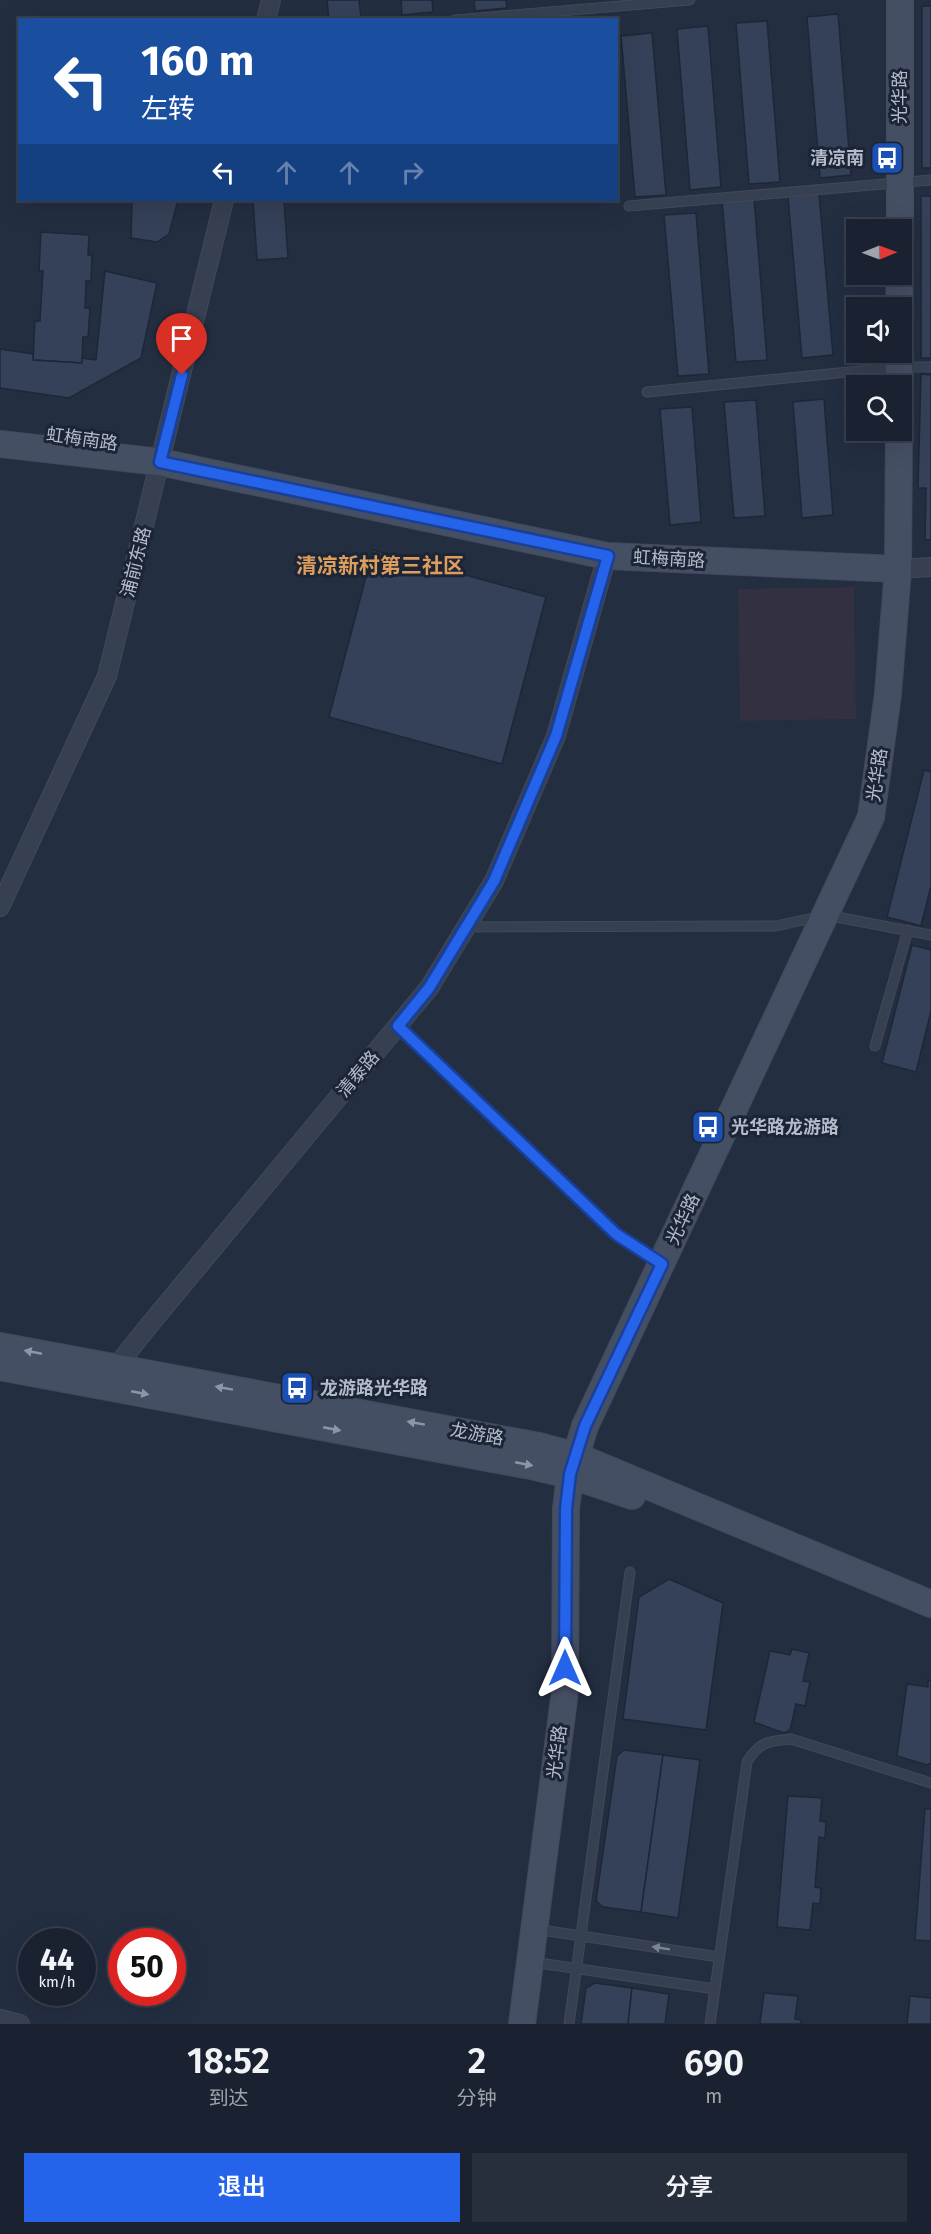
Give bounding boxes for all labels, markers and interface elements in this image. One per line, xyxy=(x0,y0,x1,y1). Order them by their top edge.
text: 160 m xyxy=(141,36,254,86)
icon: left xyxy=(42,42,120,120)
street label: 光华路 xyxy=(889,70,911,124)
text: 左转 xyxy=(141,93,195,125)
bus stop icon: 清凉南 xyxy=(869,140,905,176)
place label: 清凉南 xyxy=(810,147,864,169)
icon: left xyxy=(207,156,240,189)
icon: ahead xyxy=(270,156,303,189)
icon: ahead xyxy=(333,156,366,189)
icon: right xyxy=(396,156,429,189)
north arrow xyxy=(846,219,912,285)
map controls xyxy=(846,219,912,441)
button: sound xyxy=(846,297,912,363)
pin xyxy=(156,313,207,375)
icon: arrive xyxy=(165,322,198,355)
button: search xyxy=(846,375,912,441)
street label: 虹梅南路 xyxy=(45,423,119,455)
street label: 浦前东路 xyxy=(117,524,155,600)
street label: 虹梅南路 xyxy=(632,546,706,572)
district label: 清凉新村第三社区 xyxy=(296,553,464,579)
street label: 光华路 xyxy=(862,747,892,803)
street label: 清泰路 xyxy=(332,1046,384,1102)
bus stop icon: 光华路龙游路 xyxy=(690,1109,726,1145)
place label: 光华路龙游路 xyxy=(731,1116,839,1138)
street label: 光华路 xyxy=(662,1190,704,1248)
one-way arrow xyxy=(23,1347,42,1356)
bus stop icon: 龙游路光华路 xyxy=(279,1370,315,1406)
place label: 龙游路光华路 xyxy=(320,1377,428,1399)
one-way arrow xyxy=(215,1383,234,1392)
one-way arrow xyxy=(131,1389,150,1398)
one-way arrow xyxy=(406,1418,425,1427)
street label: 龙游路 xyxy=(449,1418,505,1450)
one-way arrow xyxy=(323,1425,342,1434)
one-way arrow xyxy=(514,1460,533,1469)
position arrow xyxy=(533,1636,597,1700)
street label: 光华路 xyxy=(543,1724,571,1780)
speed limit sign: 50 xyxy=(108,1928,186,2006)
text: 44 xyxy=(40,1942,74,1978)
one-way arrow xyxy=(652,1943,671,1952)
text: km/h xyxy=(38,1973,76,1991)
text: 18:52 xyxy=(187,2039,270,2083)
text: 2 xyxy=(468,2039,486,2083)
text: 690 xyxy=(684,2041,744,2085)
text: m xyxy=(705,2084,723,2108)
text: 到达 xyxy=(208,2086,248,2110)
text: 分钟 xyxy=(457,2086,497,2110)
button: 退出 xyxy=(24,2153,460,2222)
button: 分享 xyxy=(472,2153,907,2222)

